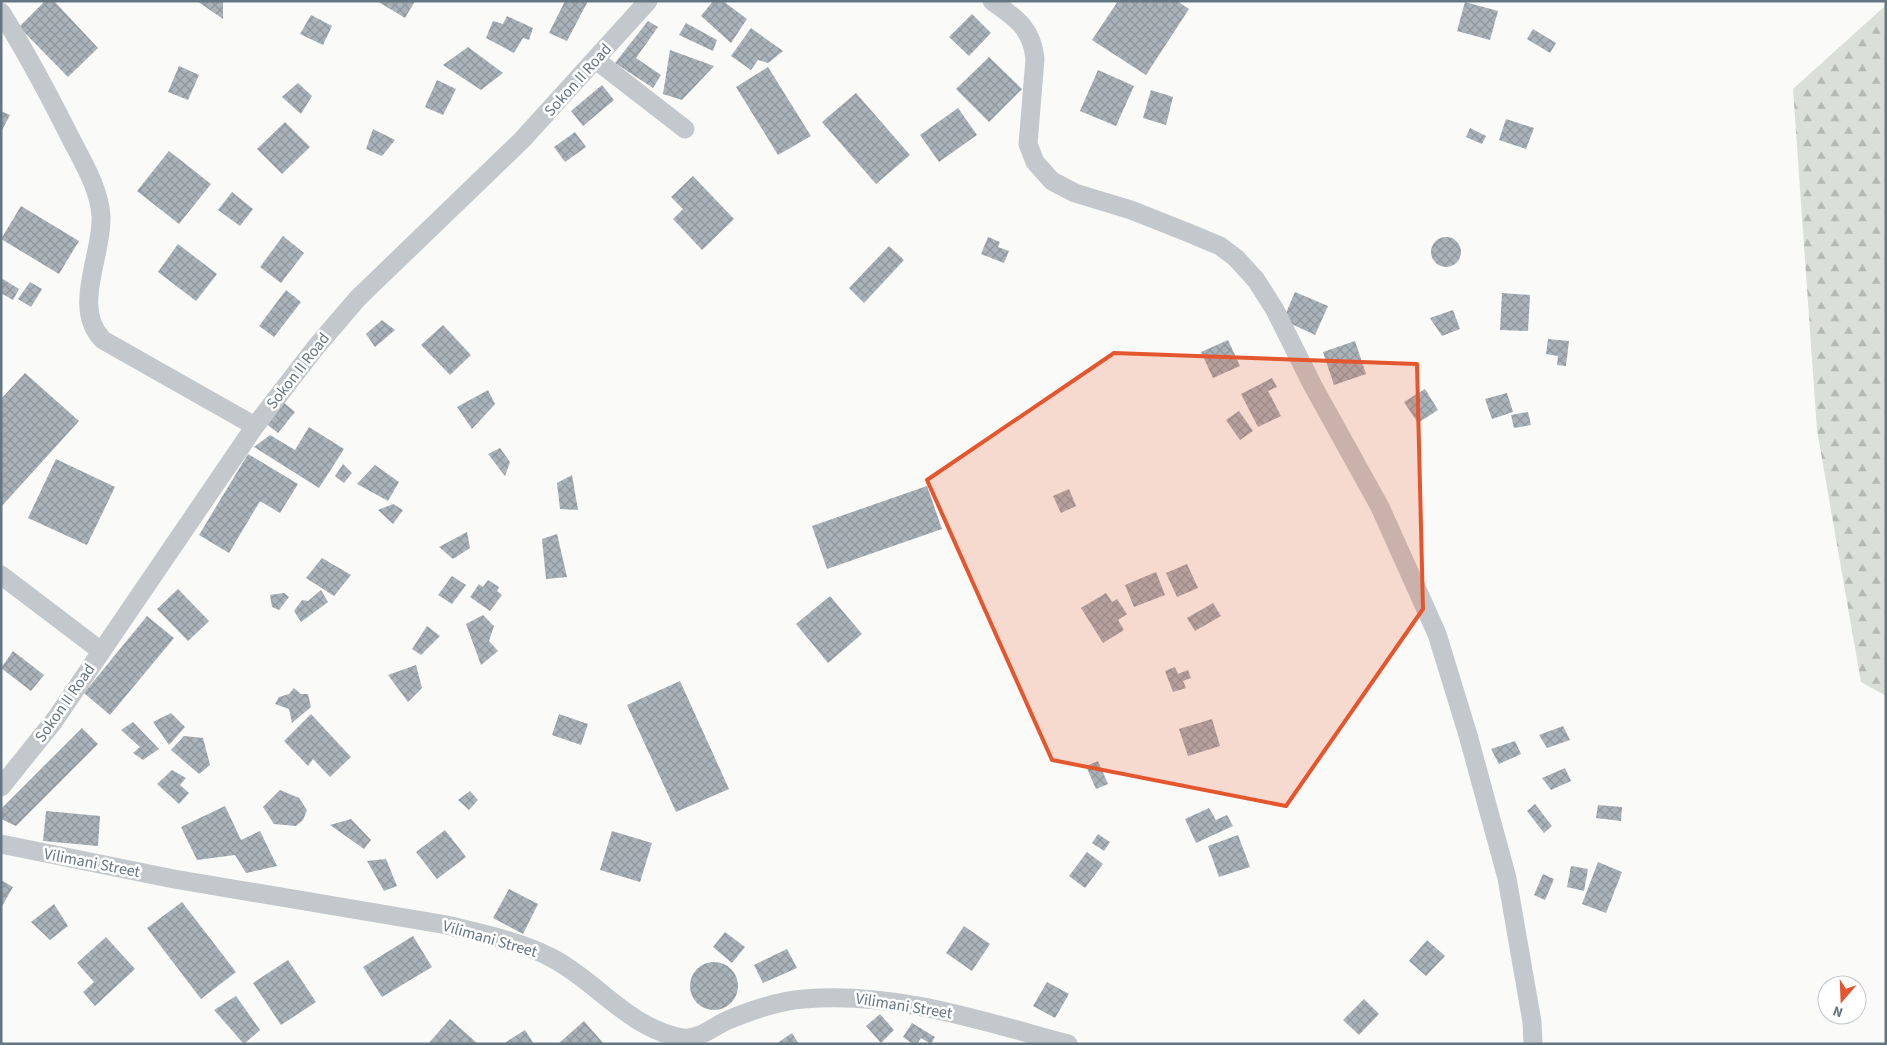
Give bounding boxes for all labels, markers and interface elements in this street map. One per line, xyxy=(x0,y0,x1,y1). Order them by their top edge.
street label: Sokon II Road xyxy=(539,39,617,121)
street label: Sokon II Road xyxy=(261,328,335,414)
street label: Sokon II Road xyxy=(30,659,100,747)
street label: Vilimani Street xyxy=(42,843,143,883)
street label: Vilimani Street xyxy=(440,915,540,963)
north arrow xyxy=(1817,975,1867,1025)
street label: Vilimani Street xyxy=(854,988,954,1025)
text: N xyxy=(1830,1000,1846,1022)

